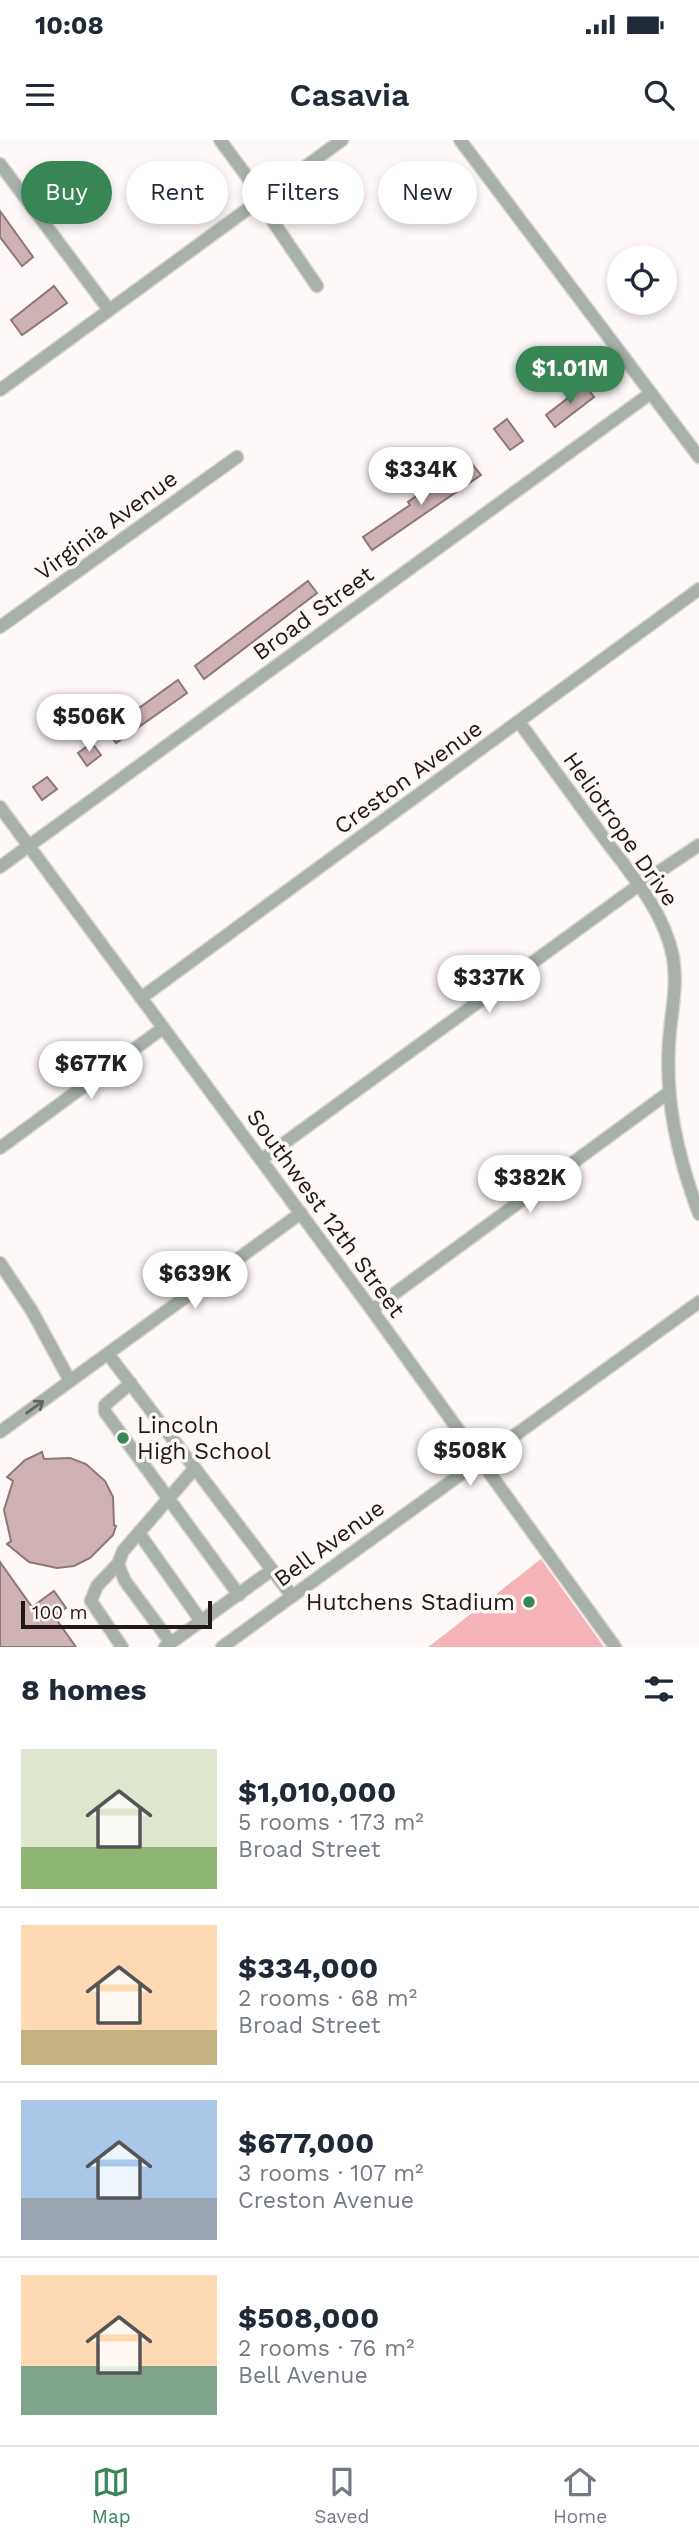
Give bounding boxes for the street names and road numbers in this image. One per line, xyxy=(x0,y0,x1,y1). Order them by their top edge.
street label: Virginia Avenue xyxy=(30,465,183,586)
street label: Broad Street xyxy=(248,560,379,666)
street label: Creston Avenue xyxy=(329,715,487,840)
street label: Heliotrope Drive xyxy=(557,747,684,912)
street label: Southwest 12th Street xyxy=(241,1104,411,1323)
street label: Bell Avenue xyxy=(269,1494,390,1592)

